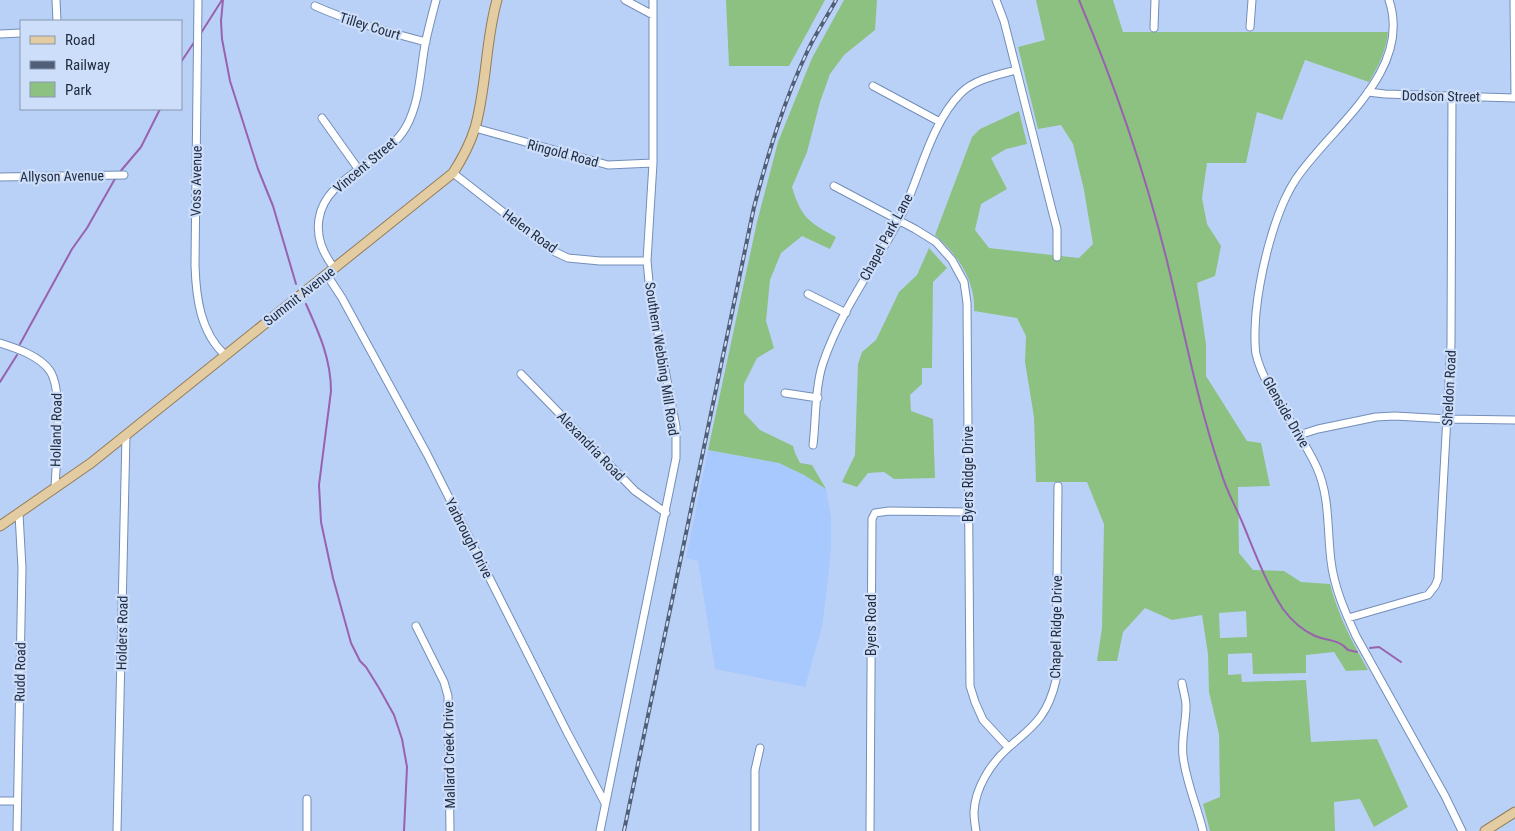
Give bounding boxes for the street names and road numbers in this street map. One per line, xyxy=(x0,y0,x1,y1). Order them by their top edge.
street label: Tilley Court xyxy=(338,9,402,43)
street label: Dodson Street xyxy=(1402,87,1480,105)
street label: Vincent Street xyxy=(330,134,400,196)
street label: Ringold Road xyxy=(526,136,600,170)
street label: Voss Avenue xyxy=(187,145,205,217)
street label: Allyson Avenue xyxy=(20,167,105,185)
street label: Chapel Park Lane xyxy=(856,190,916,283)
street label: Helen Road xyxy=(500,206,560,256)
street label: Summit Avenue xyxy=(260,263,338,329)
street label: Southern Webbing Mill Road xyxy=(642,281,682,437)
street label: Sheldon Road xyxy=(1439,350,1459,426)
street label: Glenside Drive xyxy=(1259,374,1313,451)
street label: Holland Road xyxy=(47,393,65,467)
street label: Alexandria Road xyxy=(554,408,628,484)
street label: Byers Ridge Drive xyxy=(960,426,976,522)
street label: Yarbrough Drive xyxy=(442,495,496,581)
street label: Chapel Ridge Drive xyxy=(1047,575,1065,679)
street label: Byers Road xyxy=(863,594,879,656)
street label: Holders Road xyxy=(113,596,131,670)
street label: Rudd Road xyxy=(11,642,29,702)
street label: Mallard Creek Drive xyxy=(440,701,458,809)

